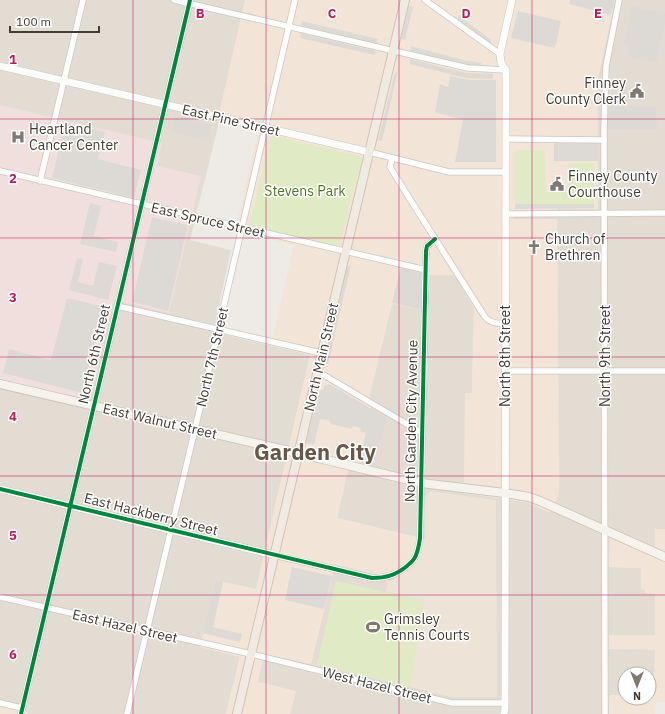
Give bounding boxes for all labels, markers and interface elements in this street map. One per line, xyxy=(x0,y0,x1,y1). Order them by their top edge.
text: B xyxy=(196,5,205,22)
text: C xyxy=(328,5,337,22)
text: D xyxy=(461,5,471,22)
text: E xyxy=(594,5,602,22)
scale bar xyxy=(10,8,99,34)
text: 100 m xyxy=(16,14,51,29)
text: 1 xyxy=(9,51,17,68)
place label: Finney County Clerk xyxy=(546,74,627,108)
public building icon: Finney County Clerk xyxy=(629,83,645,99)
street label: East Pine Street xyxy=(180,100,282,140)
place label: Heartland Cancer Center xyxy=(29,120,118,154)
hospital icon: Heartland Cancer Center xyxy=(10,129,26,145)
place label: Finney County Courthouse xyxy=(568,167,657,201)
text: 2 xyxy=(9,170,17,187)
public building icon: Finney County Courthouse xyxy=(549,176,565,192)
park label: Stevens Park xyxy=(264,182,346,200)
street label: East Spruce Street xyxy=(149,198,267,242)
place label: Church of Brethren xyxy=(545,230,606,264)
church icon: Church of Brethren xyxy=(526,239,542,255)
text: 3 xyxy=(9,289,17,306)
street label: North Main Street xyxy=(300,301,342,413)
street label: North 6th Street xyxy=(74,302,114,406)
street label: North 7th Street xyxy=(192,305,232,409)
street label: North 8th Street xyxy=(496,305,514,407)
street label: North 9th Street xyxy=(596,305,614,407)
street label: North Garden City Avenue xyxy=(401,339,421,502)
street label: East Walnut Street xyxy=(101,399,219,443)
text: 4 xyxy=(9,408,17,425)
district label: Garden City xyxy=(254,437,376,466)
street label: East Hackberry Street xyxy=(82,489,220,539)
text: 5 xyxy=(9,527,17,544)
street label: East Hazel Street xyxy=(71,605,179,647)
place label: Grimsley Tennis Courts xyxy=(384,610,470,644)
sports icon: Grimsley Tennis Courts xyxy=(365,619,381,635)
text: 6 xyxy=(9,646,17,663)
street label: West Hazel Street xyxy=(321,663,434,707)
north arrow xyxy=(617,666,657,706)
text: N xyxy=(633,689,641,703)

